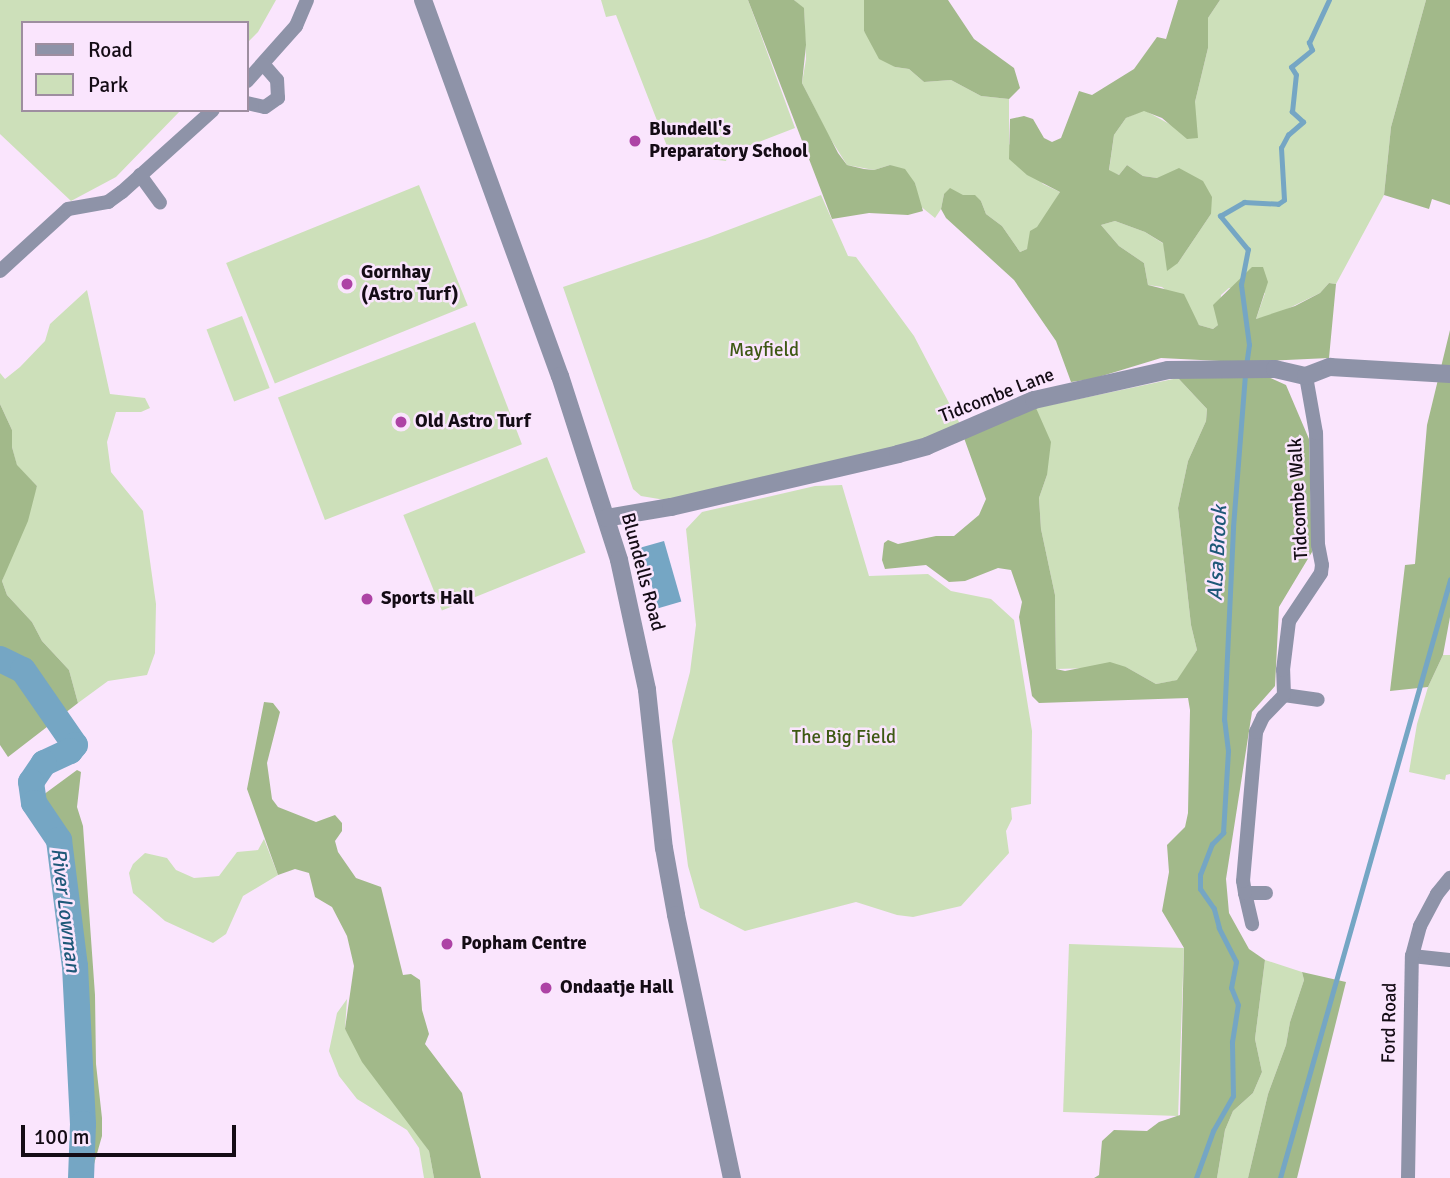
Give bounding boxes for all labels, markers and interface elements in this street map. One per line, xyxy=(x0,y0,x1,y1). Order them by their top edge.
legend xyxy=(21,21,248,112)
text: Road xyxy=(88,37,133,63)
text: Park xyxy=(88,72,128,98)
place label: Blundell's Preparatory School xyxy=(649,119,808,163)
marker: Blundell's Preparatory School xyxy=(627,133,643,149)
place label: Gornhay (Astro Turf) xyxy=(361,262,459,306)
marker: Gornhay (Astro Turf) xyxy=(339,276,355,292)
park label: Mayfield xyxy=(729,340,799,362)
street label: Tidcombe Lane xyxy=(936,364,1058,428)
place label: Old Astro Turf xyxy=(415,411,531,433)
marker: Old Astro Turf xyxy=(393,414,409,430)
street label: Tidcombe Walk xyxy=(1284,437,1314,561)
water label: Alsa Brook xyxy=(1202,505,1232,601)
street label: Blundells Road xyxy=(615,510,669,634)
place label: Sports Hall xyxy=(381,588,474,610)
marker: Sports Hall xyxy=(359,591,375,607)
park label: The Big Field xyxy=(792,727,896,749)
water label: River Lowman xyxy=(46,846,86,974)
place label: Popham Centre xyxy=(461,933,587,955)
marker: Popham Centre xyxy=(439,936,455,952)
place label: Ondaatje Hall xyxy=(560,977,674,999)
marker: Ondaatje Hall xyxy=(538,980,554,996)
street label: Ford Road xyxy=(1378,982,1402,1064)
scale bar xyxy=(24,1112,240,1156)
text: 100 m xyxy=(34,1124,89,1150)

